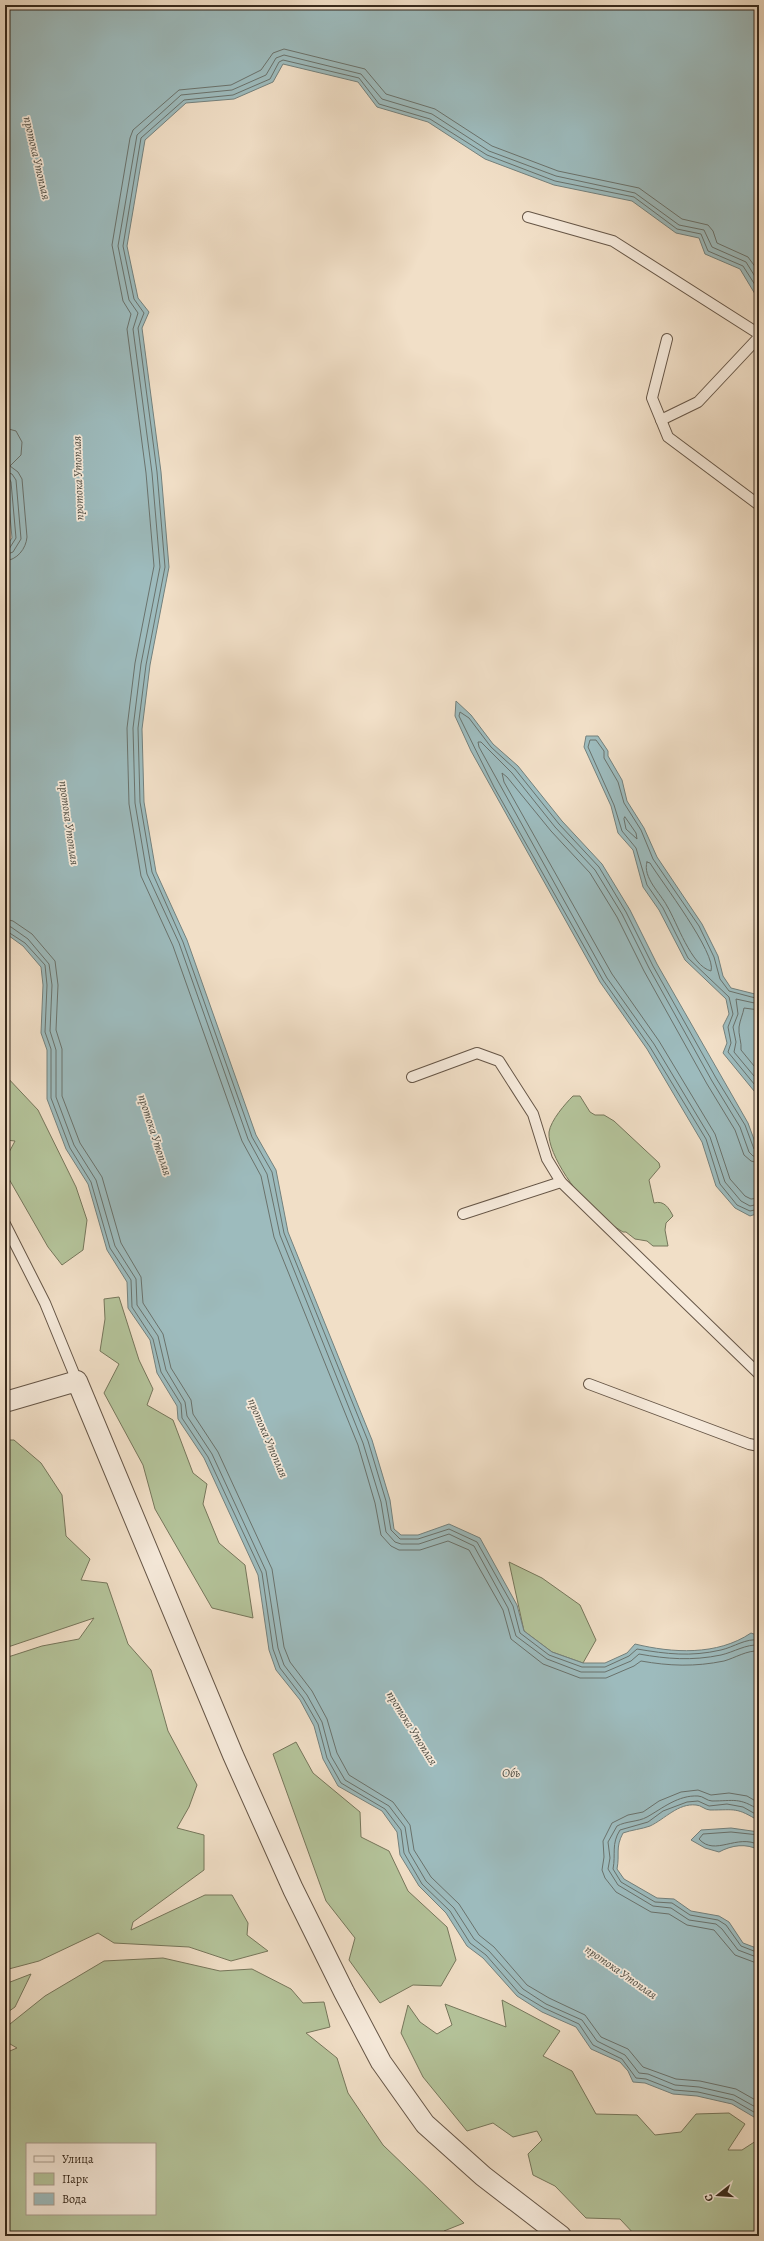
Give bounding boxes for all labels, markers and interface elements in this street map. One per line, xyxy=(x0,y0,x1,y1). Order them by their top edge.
water label: протока Утоплая xyxy=(20,115,54,202)
water label: протока Утоплая xyxy=(69,435,87,521)
water label: протока Утоплая xyxy=(55,780,83,867)
water label: протока Утоплая xyxy=(134,1092,176,1178)
water label: протока Утоплая xyxy=(244,1396,292,1481)
water label: протока Утоплая xyxy=(383,1688,442,1769)
water label: Обь xyxy=(502,1765,520,1781)
water label: протока Утоплая xyxy=(582,1941,661,2003)
legend xyxy=(26,2143,156,2215)
text: Улица xyxy=(62,2151,94,2167)
text: Парк xyxy=(62,2171,88,2187)
north arrow xyxy=(698,2175,738,2215)
text: Вода xyxy=(62,2191,87,2207)
text: С xyxy=(701,2192,717,2203)

